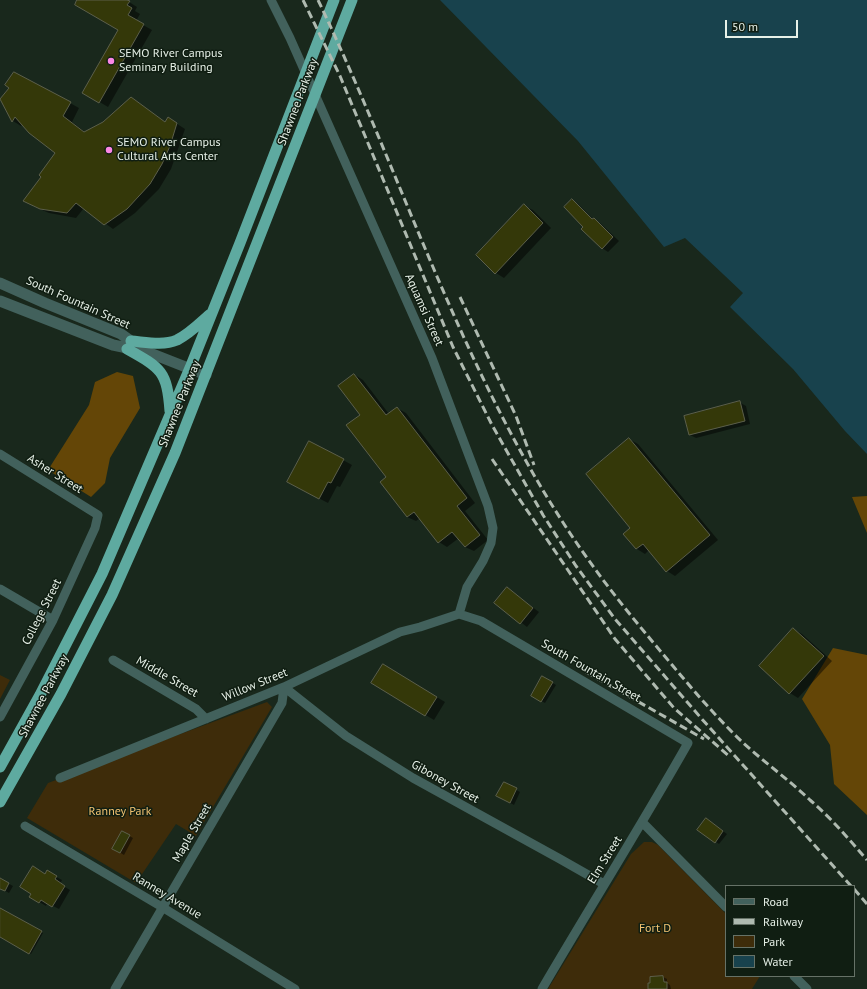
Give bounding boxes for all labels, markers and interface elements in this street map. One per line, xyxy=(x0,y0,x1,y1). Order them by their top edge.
scale bar xyxy=(727,12,800,38)
text: 50 m xyxy=(732,19,758,34)
place label: SEMO River Campus Seminary Building xyxy=(119,47,222,75)
marker: SEMO River Campus Seminary Building xyxy=(106,56,116,66)
street label: Shawnee Parkway xyxy=(275,56,321,148)
place label: SEMO River Campus Cultural Arts Center xyxy=(117,136,220,164)
marker: SEMO River Campus Cultural Arts Center xyxy=(104,145,114,155)
street label: Aquamsi Street xyxy=(402,272,446,348)
street label: South Fountain Street xyxy=(24,274,132,332)
street label: Shawnee Parkway xyxy=(156,359,204,449)
street label: Asher Street xyxy=(25,451,85,497)
street label: College Street xyxy=(19,577,65,647)
street label: South Fountain Street xyxy=(539,637,643,705)
street label: Shawnee Parkway xyxy=(16,652,72,740)
street label: Middle Street xyxy=(133,653,201,701)
street label: Willow Street xyxy=(220,665,290,705)
street label: Giboney Street xyxy=(409,757,481,807)
street label: Maple Street xyxy=(169,801,215,865)
park label: Ranney Park xyxy=(89,805,151,819)
street label: Elm Street xyxy=(585,833,625,887)
street label: Ranney Avenue xyxy=(130,870,204,922)
legend xyxy=(725,885,855,977)
text: Road xyxy=(763,894,788,909)
text: Railway xyxy=(763,914,803,929)
park label: Fort D xyxy=(639,922,671,936)
text: Park xyxy=(763,934,785,949)
text: Water xyxy=(763,954,793,969)

